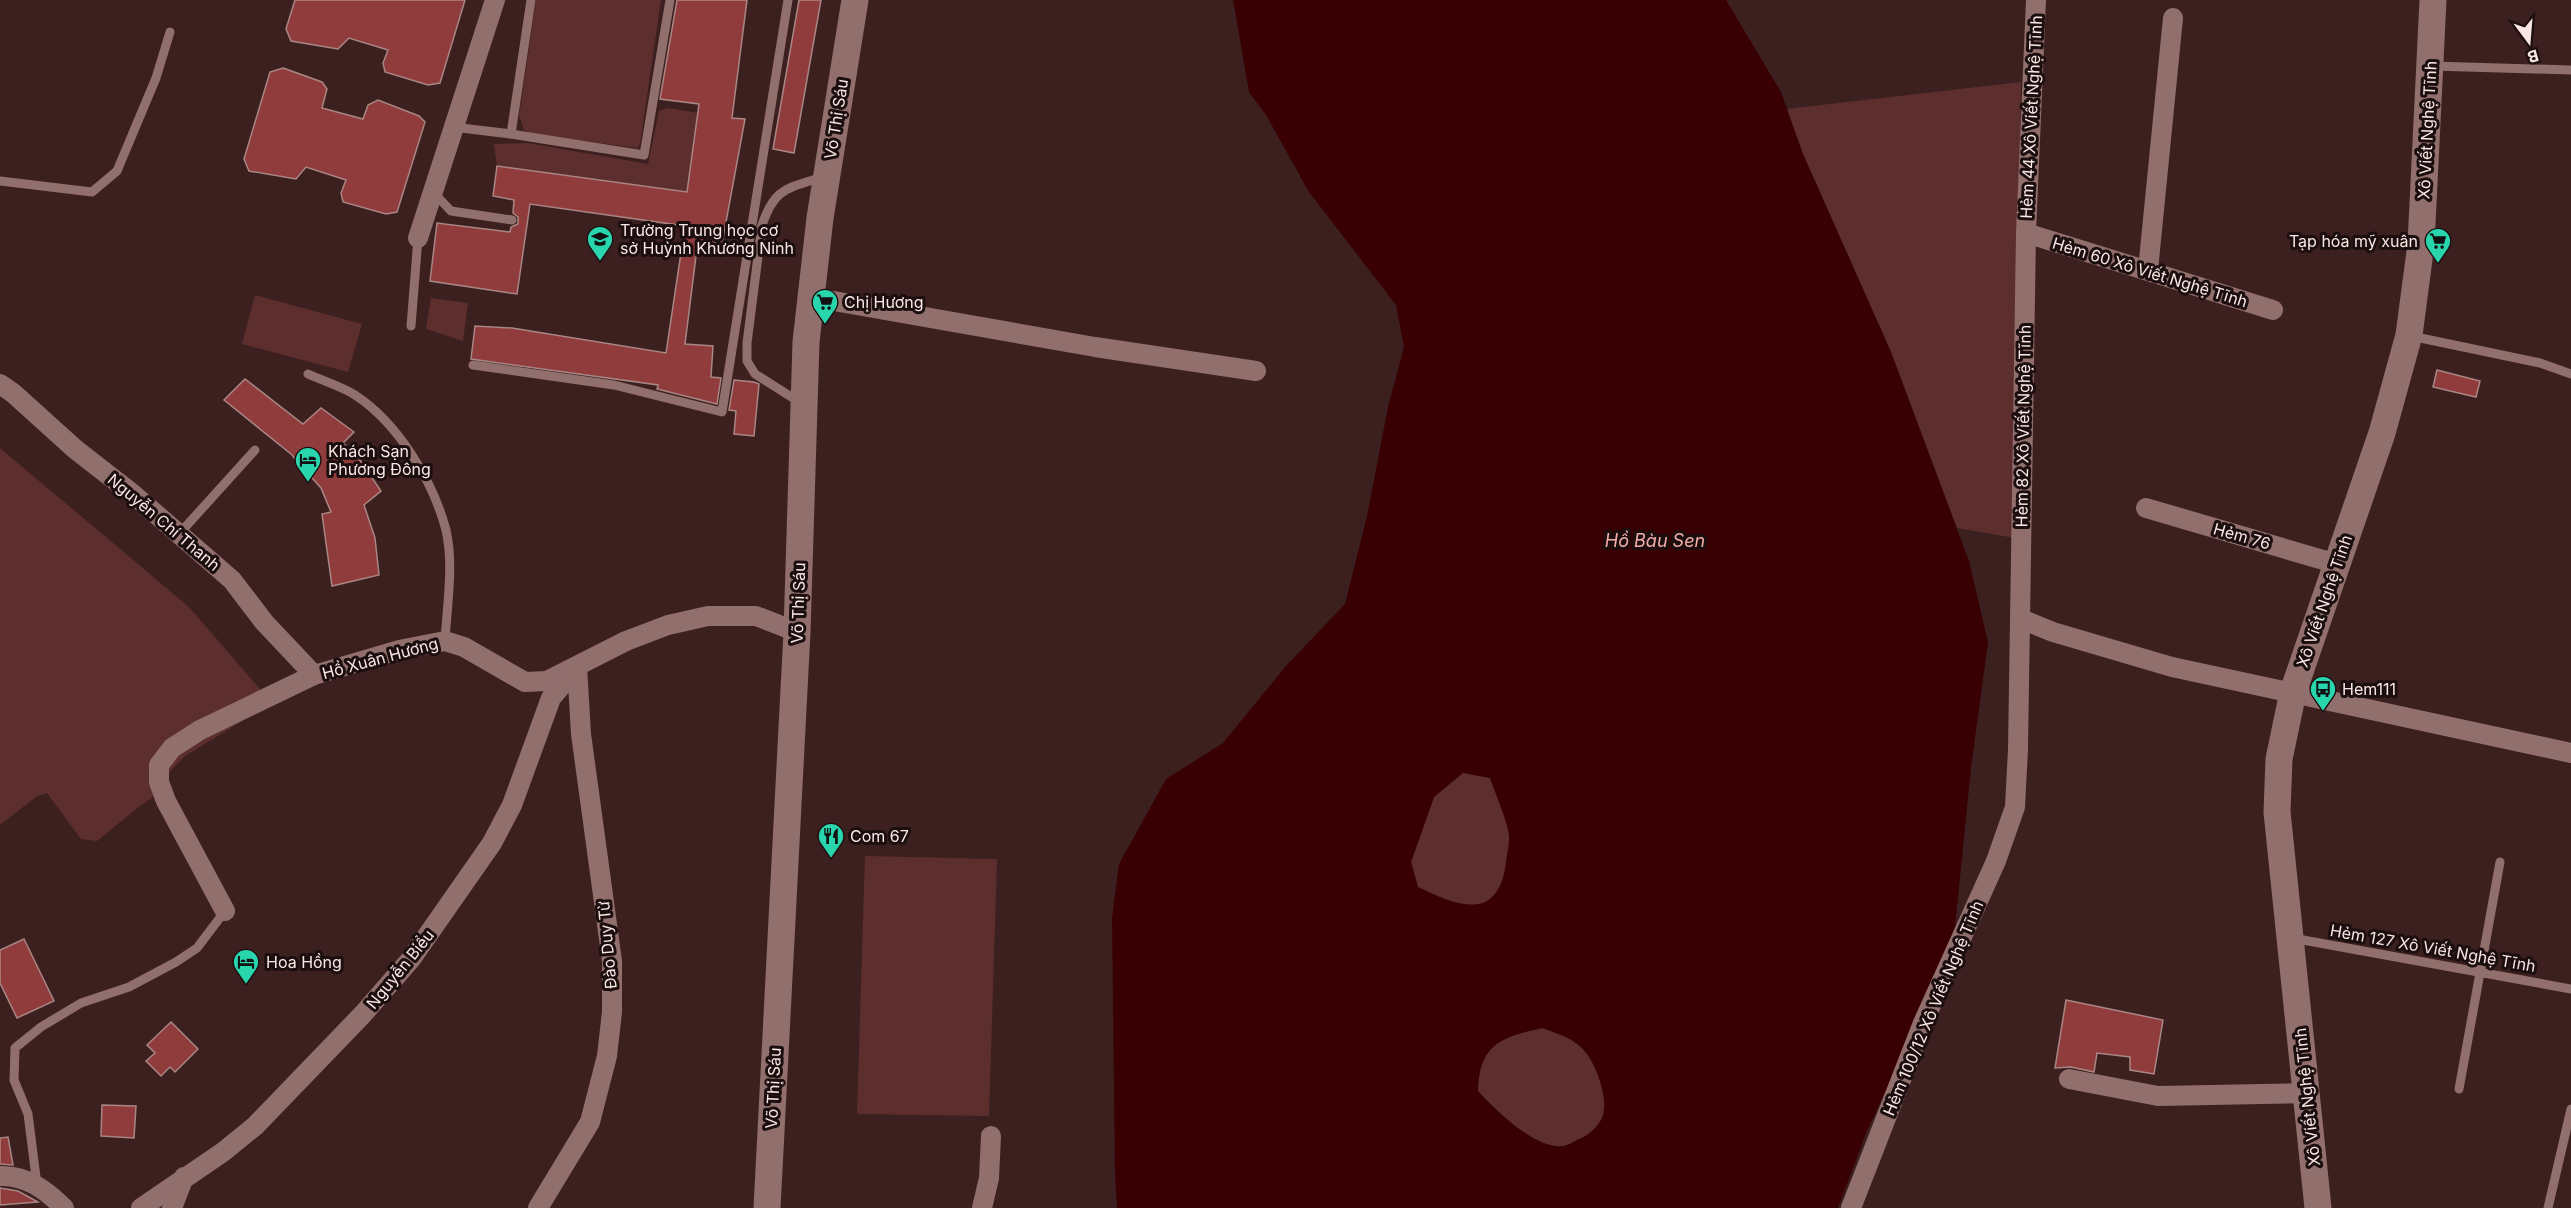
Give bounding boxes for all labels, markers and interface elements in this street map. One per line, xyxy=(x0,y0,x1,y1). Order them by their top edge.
north arrow xyxy=(2499,12,2559,72)
street label: Hẻm 44 Xô Viết Nghệ Tĩnh xyxy=(2016,15,2046,219)
text: B xyxy=(2525,45,2541,67)
street label: Xô Viết Nghệ Tĩnh xyxy=(2413,60,2441,200)
street label: Võ Thị Sáu xyxy=(820,77,852,161)
place label: Trường Trung học cơ sở Huỳnh Khương Ninh xyxy=(620,220,794,258)
school or university icon: Trường Trung học cơ sở Huỳnh Khương Ninh xyxy=(585,224,615,262)
supermarket icon: Tạp hóa mỹ xuân xyxy=(2423,226,2453,264)
place label: Tạp hóa mỹ xuân xyxy=(2289,231,2418,251)
street label: Hẻm 60 Xô Viết Nghệ Tĩnh xyxy=(2050,233,2250,311)
supermarket icon: Chị Hương xyxy=(810,287,840,325)
place label: Chị Hương xyxy=(844,292,924,312)
street label: Hẻm 82 Xô Viết Nghệ Tĩnh xyxy=(2011,324,2035,528)
place label: Khách Sạn Phương Đông xyxy=(328,441,431,479)
hotel icon: Khách Sạn Phương Đông xyxy=(293,445,323,483)
street label: Nguyễn Chí Thanh xyxy=(104,469,224,575)
street label: Hẻm 76 xyxy=(2211,518,2273,554)
water label: Hồ Bàu Sen xyxy=(1605,530,1705,551)
street label: Xô Viết Nghệ Tĩnh xyxy=(2292,532,2356,670)
street label: Võ Thị Sáu xyxy=(787,562,809,644)
street label: Hồ Xuân Hương xyxy=(320,633,440,683)
bus stop icon: Hem111 xyxy=(2308,674,2338,712)
place label: Hem111 xyxy=(2342,679,2396,699)
restaurant icon: Com 67 xyxy=(816,821,846,859)
place label: Com 67 xyxy=(850,826,909,846)
street label: Hẻm 100/12 Xô Viết Nghệ Tĩnh xyxy=(1879,897,1987,1119)
street label: Đào Duy Từ xyxy=(593,900,621,990)
street label: Hẻm 127 Xô Viết Nghệ Tĩnh xyxy=(2329,920,2537,976)
street label: Nguyễn Biểu xyxy=(362,925,438,1013)
hotel icon: Hoa Hồng xyxy=(231,947,261,985)
place label: Hoa Hồng xyxy=(266,952,342,972)
street label: Xô Viết Nghệ Tĩnh xyxy=(2290,1027,2324,1167)
street label: Võ Thị Sáu xyxy=(761,1047,785,1129)

